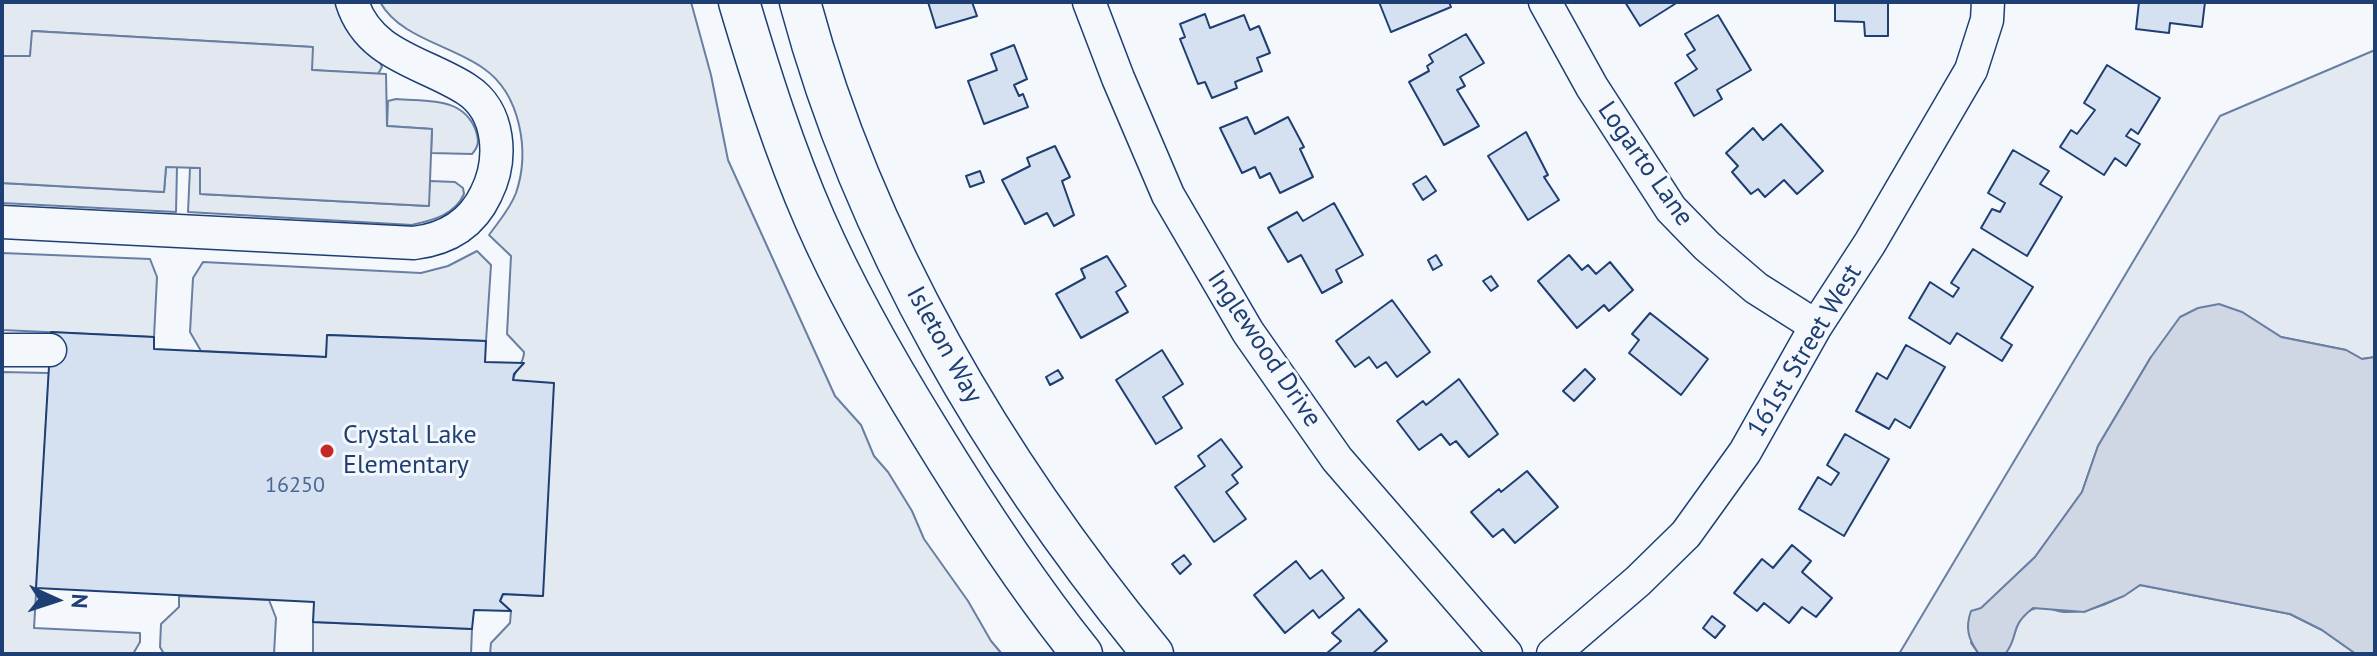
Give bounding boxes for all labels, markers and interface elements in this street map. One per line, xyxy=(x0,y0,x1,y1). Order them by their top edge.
street label: Logarto Lane xyxy=(1591,96,1699,232)
street label: 161st Street West xyxy=(1741,259,1869,443)
street label: Inglewood Drive xyxy=(1200,265,1328,433)
street label: Isleton Way xyxy=(899,281,989,409)
place label: Crystal Lake Elementary xyxy=(343,420,477,482)
marker: Crystal Lake Elementary xyxy=(318,442,336,460)
house number: 16250 xyxy=(265,473,325,499)
north arrow xyxy=(16,560,96,640)
text: N xyxy=(66,593,94,609)

